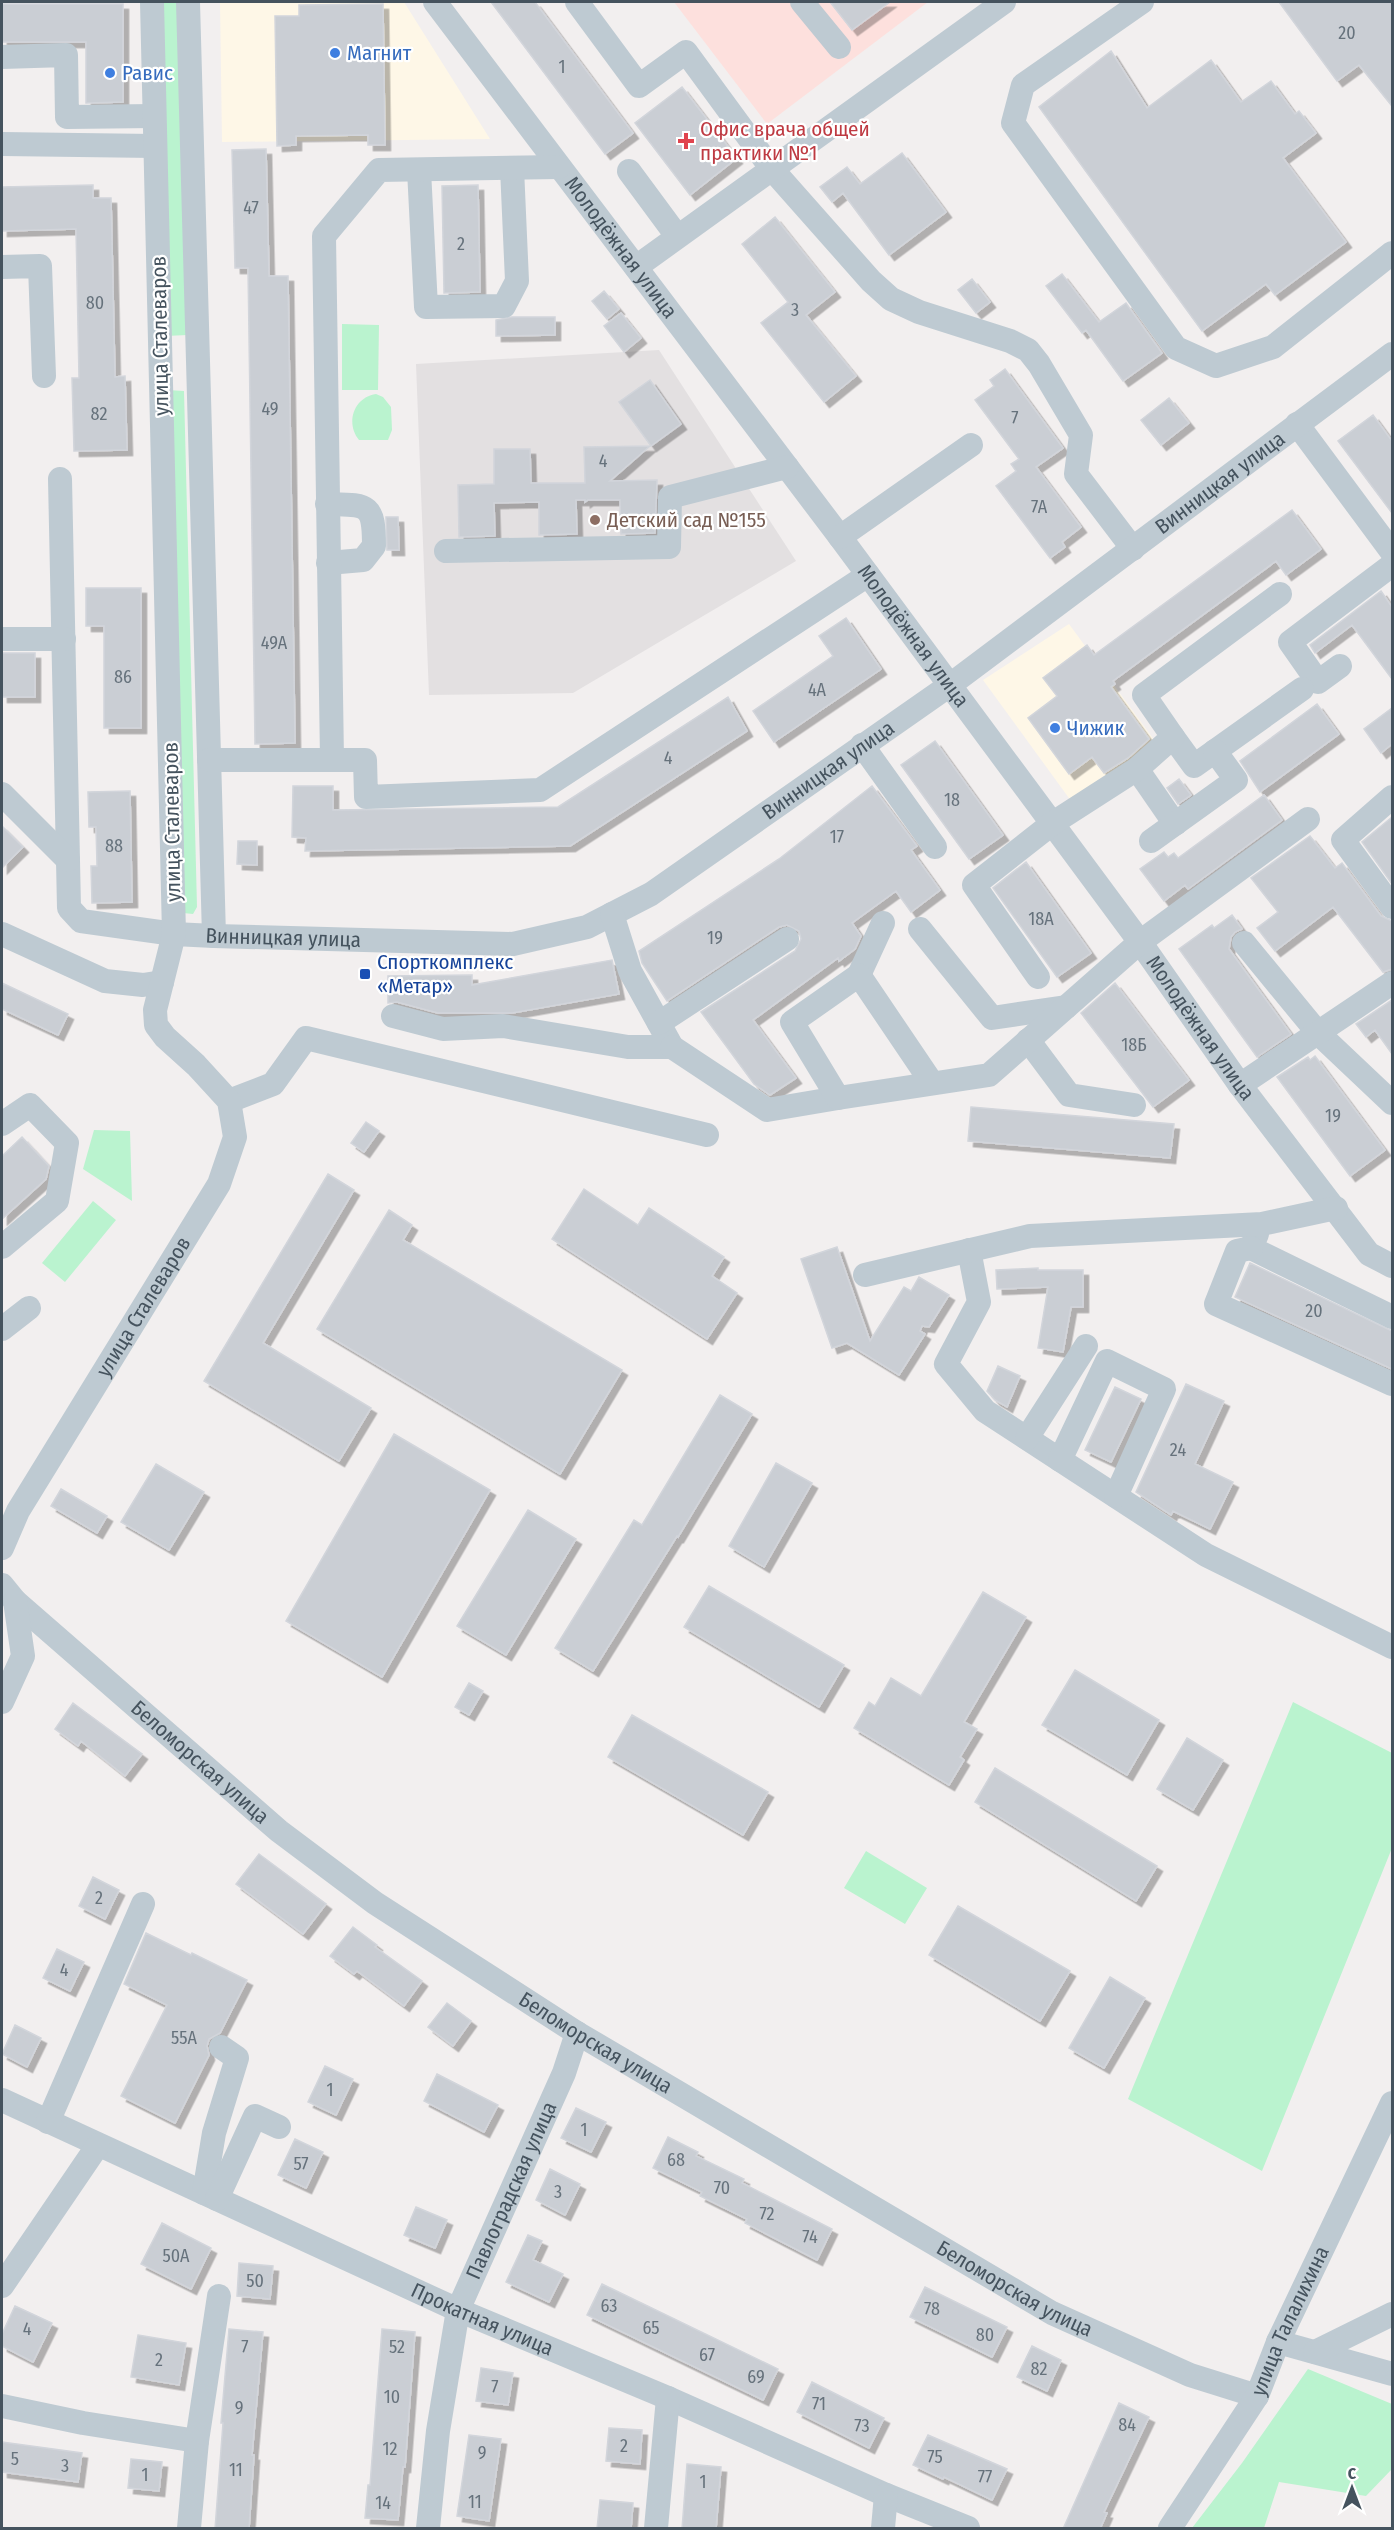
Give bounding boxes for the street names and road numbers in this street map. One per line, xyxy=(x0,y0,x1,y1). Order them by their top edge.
street label: Молодёжная улица xyxy=(559,172,683,324)
street label: улица Сталеваров xyxy=(146,256,174,416)
street label: Винницкая улица xyxy=(1150,426,1290,540)
street label: Молодёжная улица xyxy=(852,559,975,712)
street label: Винницкая улица xyxy=(757,715,899,825)
street label: улица Сталеваров xyxy=(158,742,186,902)
street label: Винницкая улица xyxy=(205,923,361,953)
street label: Молодёжная улица xyxy=(1140,950,1260,1106)
street label: улица Сталеваров xyxy=(91,1232,196,1382)
street label: Беломорская улица xyxy=(126,1695,274,1829)
street label: Беломорская улица xyxy=(514,1986,677,2099)
street label: Павлоградская улица xyxy=(460,2098,562,2284)
street label: Беломорская улица xyxy=(932,2235,1097,2343)
street label: улица Талалихина xyxy=(1245,2242,1335,2400)
street label: Прокатная улица xyxy=(407,2277,557,2361)

